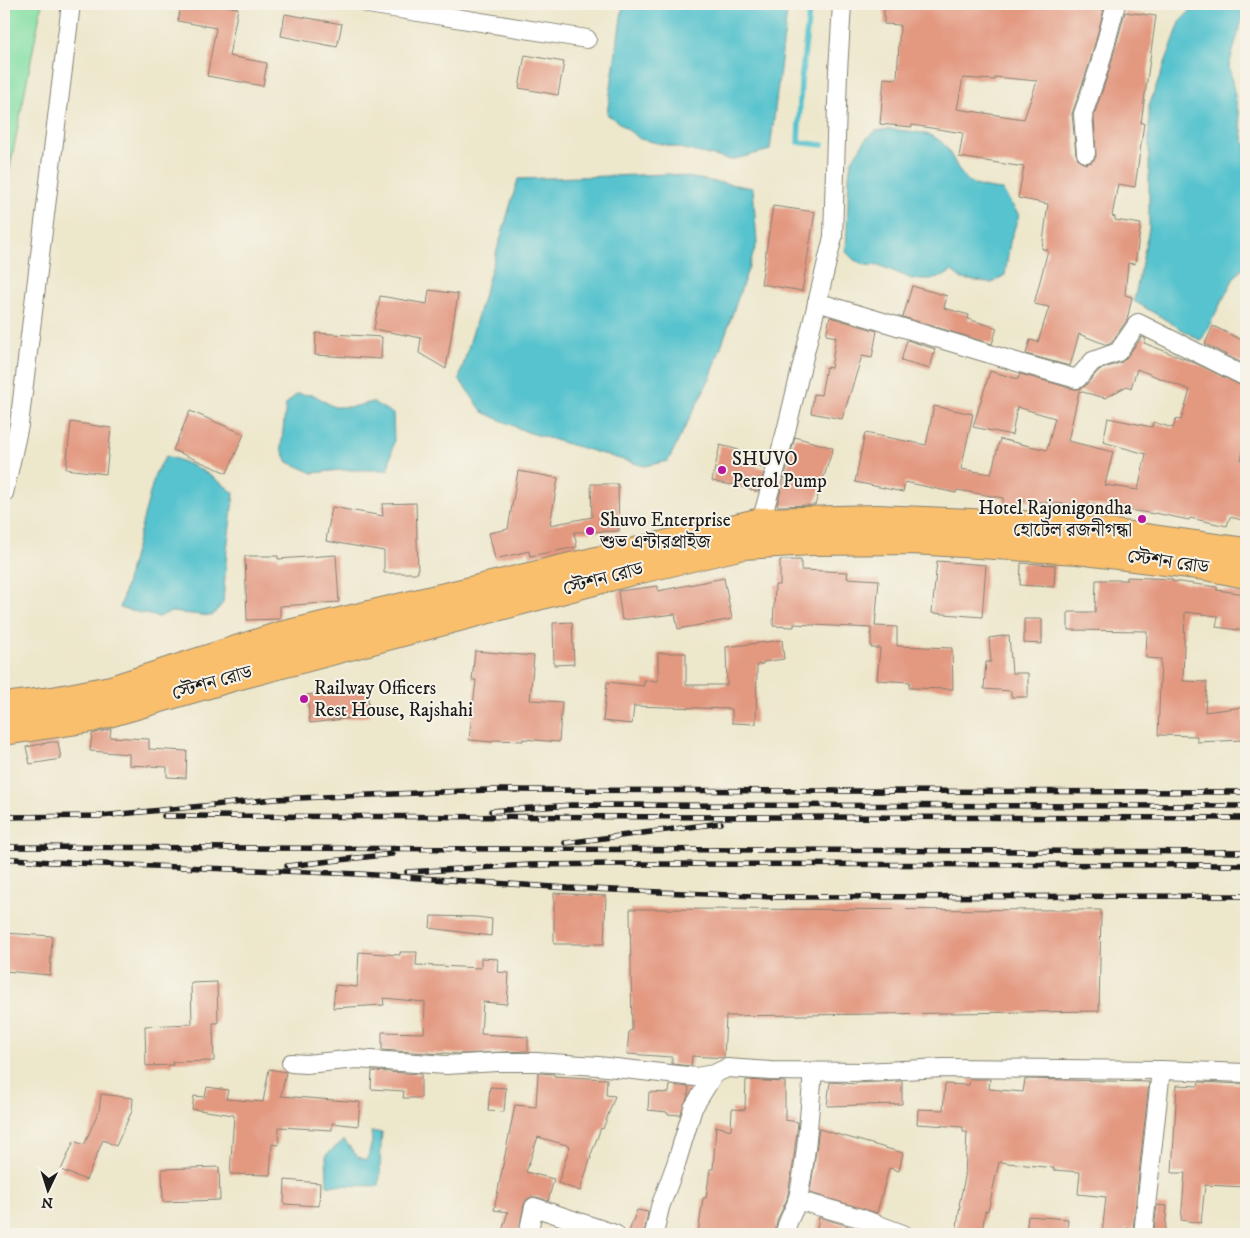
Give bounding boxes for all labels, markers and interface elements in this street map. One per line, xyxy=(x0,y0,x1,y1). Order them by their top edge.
place label: SHUVO Petrol Pump xyxy=(732,448,827,493)
marker: SHUVO Petrol Pump xyxy=(716,464,728,476)
place label: Hotel Rajonigondha হোটেল রজনীগন্ধা xyxy=(978,497,1132,542)
place label: Shuvo Enterprise শুভ এন্টারপ্রাইজ xyxy=(599,509,731,554)
marker: Hotel Rajonigondha হোটেল রজনীগন্ধা xyxy=(1136,513,1148,525)
marker: Shuvo Enterprise শুভ এন্টারপ্রাইজ xyxy=(584,525,596,537)
street label: স্টেশন রোড xyxy=(1126,545,1212,579)
street label: স্টেশন রোড xyxy=(560,557,647,601)
street label: স্টেশন রোড xyxy=(169,660,256,705)
place label: Railway Officers Rest House, Rajshahi xyxy=(314,677,473,722)
marker: Railway Officers Rest House, Rajshahi xyxy=(298,693,310,705)
north arrow xyxy=(22,1166,72,1216)
text: N xyxy=(40,1193,54,1211)

